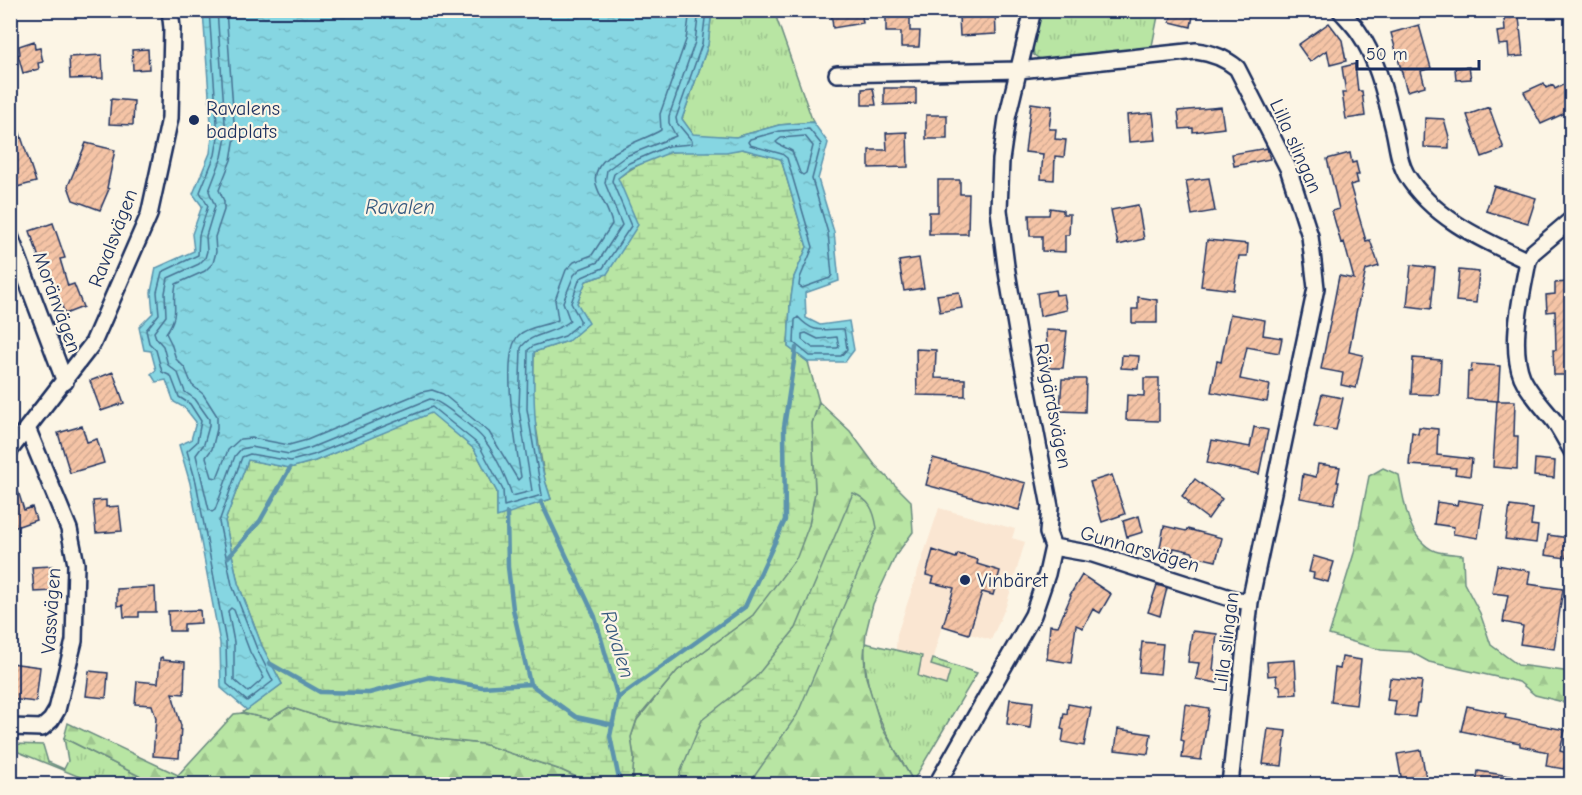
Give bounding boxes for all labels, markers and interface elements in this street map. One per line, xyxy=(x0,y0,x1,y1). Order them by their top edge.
scale bar xyxy=(1357,33,1478,71)
text: 50 m xyxy=(1366,44,1408,65)
street label: Lilla slingan xyxy=(1265,95,1327,197)
place label: Ravalens badplats xyxy=(206,97,280,143)
marker: Ravalens badplats xyxy=(187,113,201,127)
street label: Ravalsvägen xyxy=(84,186,142,290)
water label: Ravalen xyxy=(365,195,435,219)
street label: Moränvägen xyxy=(28,248,86,356)
street label: Rävgärdsvägen xyxy=(1030,341,1076,471)
street label: Gunnarsvägen xyxy=(1078,521,1202,577)
street label: Vassvägen xyxy=(37,567,65,655)
place label: Vinbäret xyxy=(977,569,1049,592)
marker: Vinbäret xyxy=(958,573,972,587)
street label: Lilla slingan xyxy=(1208,591,1244,693)
water label: Ravalen xyxy=(596,607,640,681)

